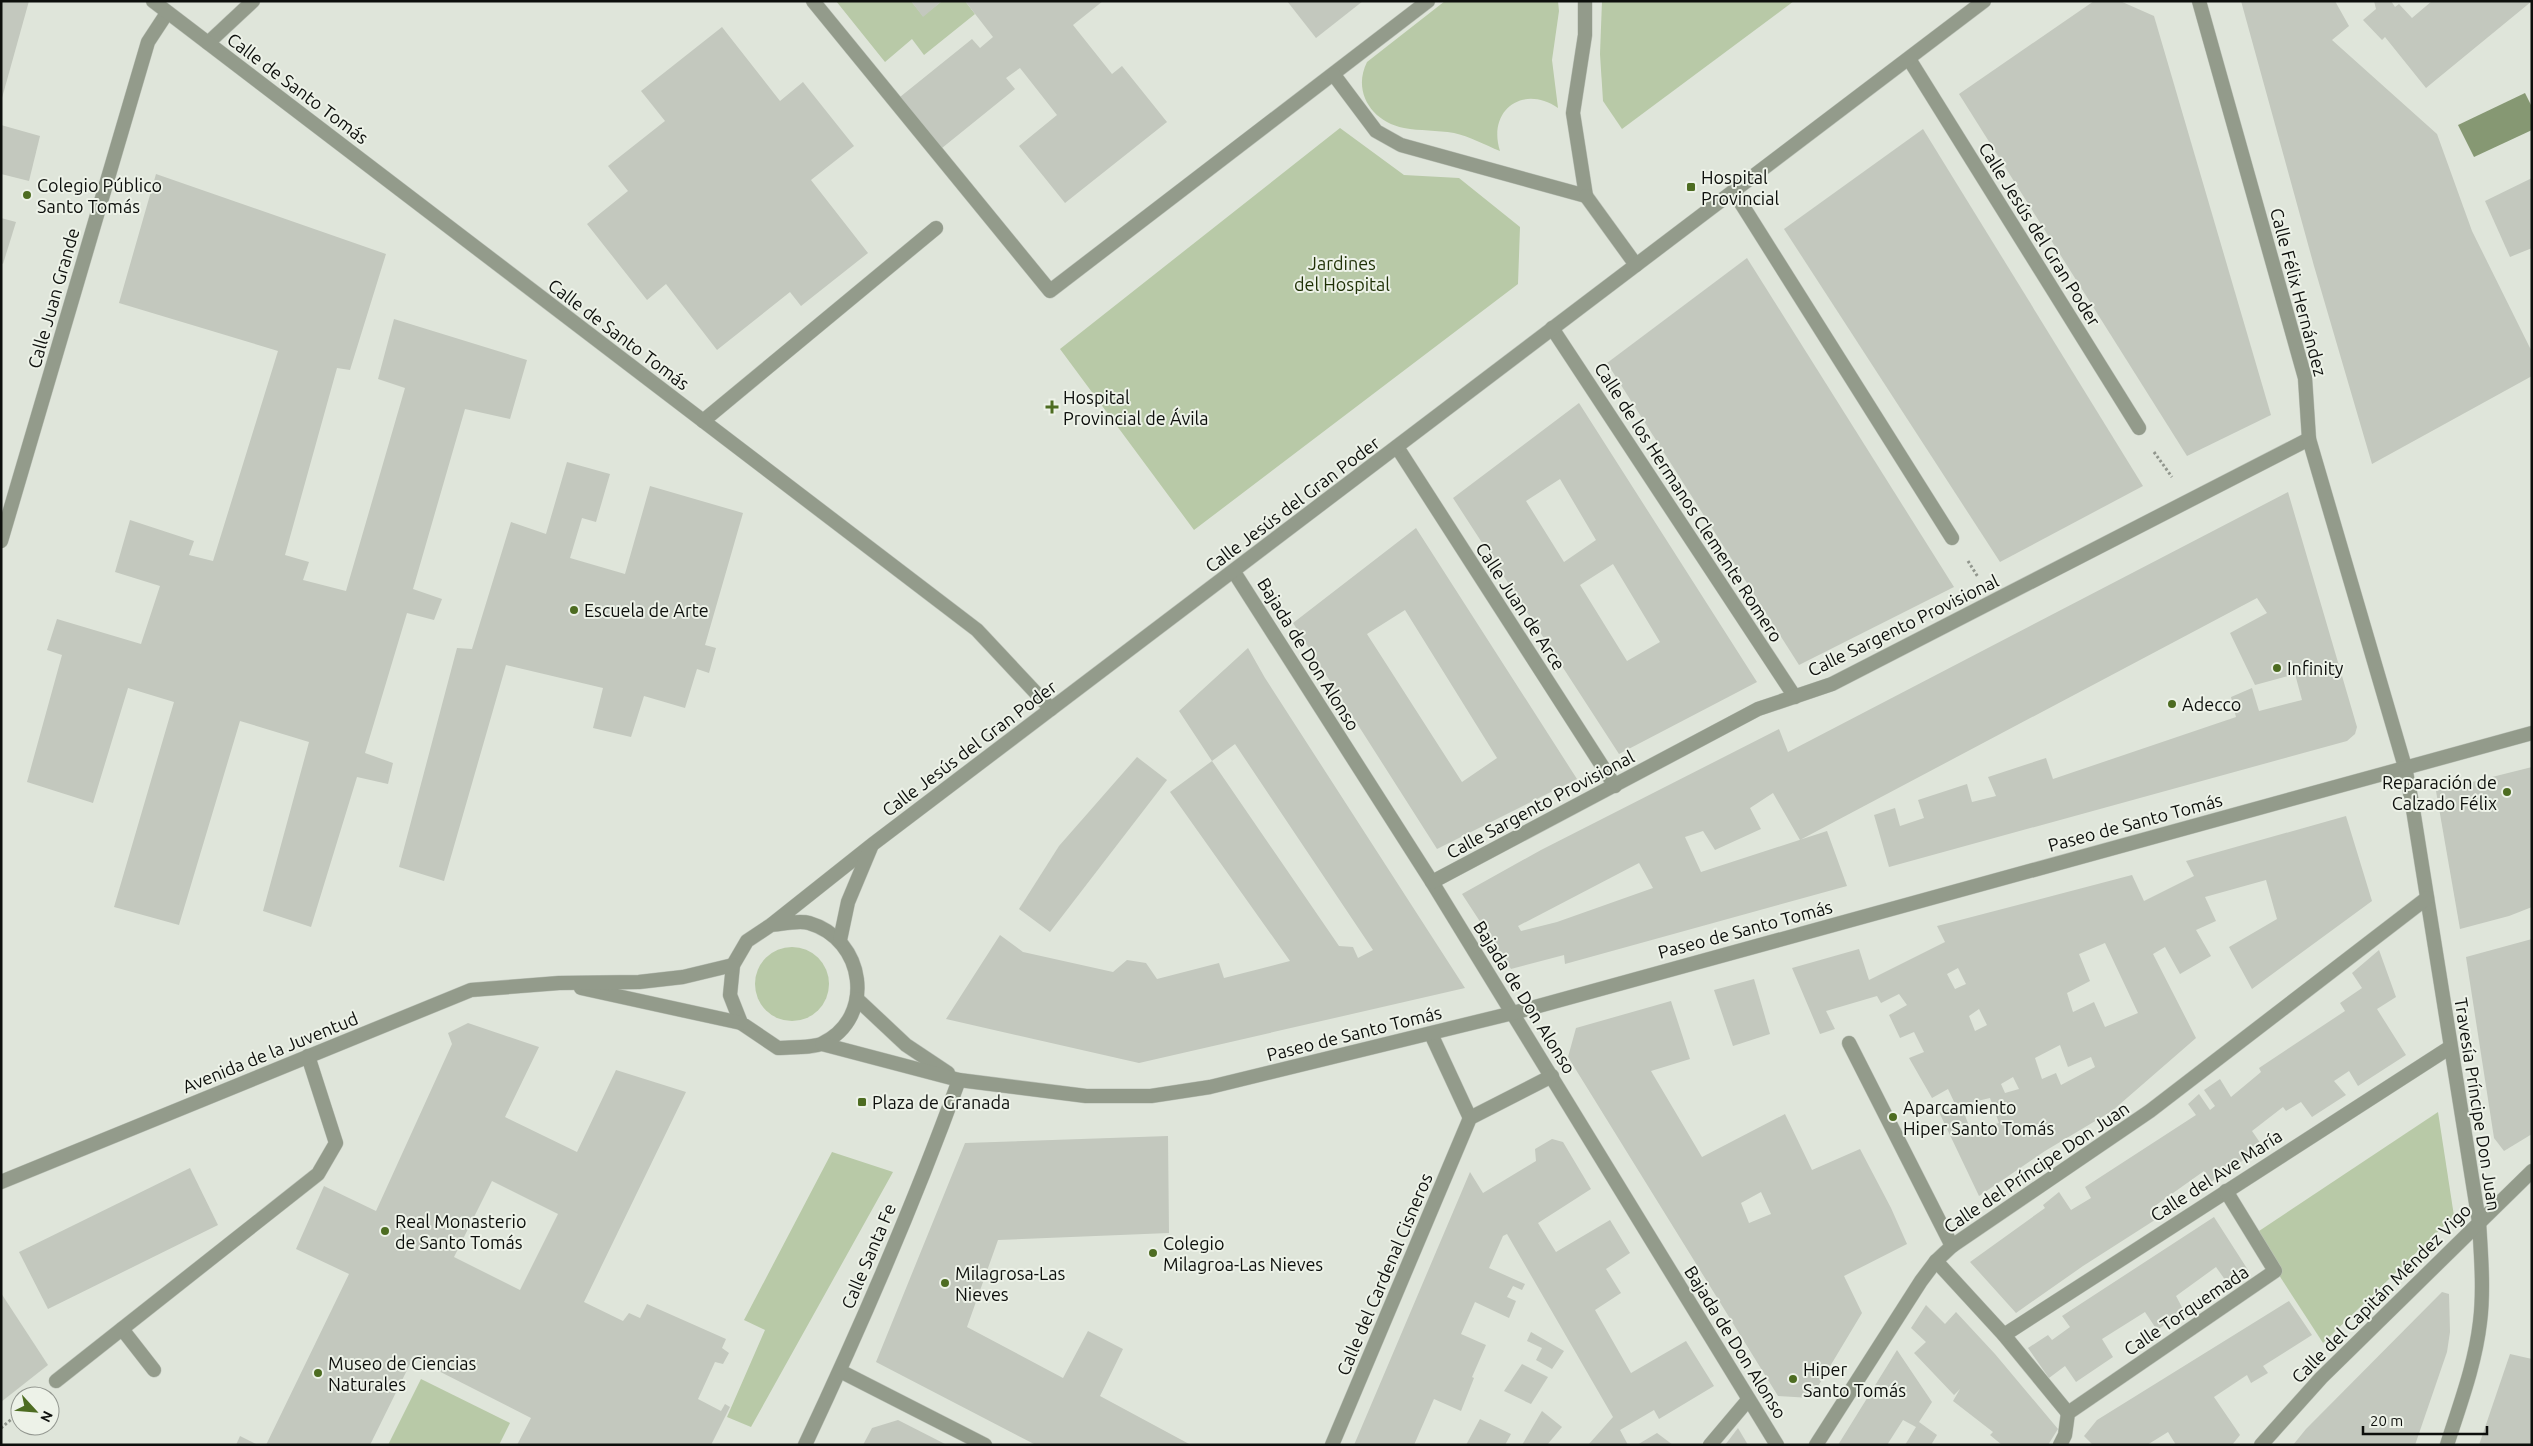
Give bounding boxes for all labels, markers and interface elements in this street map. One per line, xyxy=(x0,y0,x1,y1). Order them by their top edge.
street label: Calle de Santo Tomás xyxy=(224,28,373,148)
street label: Calle Jesús del Gran Poder xyxy=(1975,139,2105,330)
place label: Hospital Provincial xyxy=(1701,167,1779,208)
place label: Colegio Público Santo Tomás xyxy=(37,175,162,216)
marker: Hospital Provincial xyxy=(1685,181,1697,193)
marker: Colegio Público Santo Tomás xyxy=(21,189,33,201)
street label: Calle Félix Hernández xyxy=(2267,206,2331,378)
street label: Calle Juan Grande xyxy=(23,225,83,371)
park label: Jardines del Hospital xyxy=(1294,253,1390,294)
street label: Calle de Santo Tomás xyxy=(545,274,694,394)
street label: Calle de los Hermanos Clemente Romero xyxy=(1591,358,1787,646)
place label: Hospital Provincial de Ávila xyxy=(1063,387,1209,428)
marker: Hospital Provincial de Ávila xyxy=(1045,400,1059,414)
street label: Calle Jesús del Gran Poder xyxy=(1201,432,1383,576)
street label: Calle Juan de Arce xyxy=(1472,539,1570,673)
street label: Calle Sargento Provisional xyxy=(1804,570,2002,680)
street label: Bajada de Don Alonso xyxy=(1254,574,1364,734)
place label: Escuela de Arte xyxy=(584,600,709,620)
marker: Escuela de Arte xyxy=(568,604,580,616)
place label: Infinity xyxy=(2287,658,2344,678)
marker: Infinity xyxy=(2271,662,2283,674)
street label: Calle Jesús del Gran Poder xyxy=(878,676,1060,820)
place label: Adecco xyxy=(2182,694,2241,714)
marker: Adecco xyxy=(2166,698,2178,710)
street label: Calle Sargento Provisional xyxy=(1443,746,1638,862)
place label: Reparación de Calzado Félix xyxy=(2382,772,2497,813)
marker: Reparación de Calzado Félix xyxy=(2501,786,2513,798)
street label: Paseo de Santo Tomás xyxy=(2046,789,2225,855)
street label: Paseo de Santo Tomás xyxy=(1656,896,1835,962)
street label: Bajada de Don Alonso xyxy=(1470,917,1580,1077)
street label: Travesía Príncipe Don Juan xyxy=(2451,996,2505,1212)
street label: Paseo de Santo Tomás xyxy=(1264,1002,1444,1064)
street label: Avenida de la Juventud xyxy=(179,1008,361,1096)
place label: Plaza de Granada xyxy=(872,1092,1010,1112)
marker: Plaza de Granada xyxy=(856,1096,868,1108)
place label: Aparcamiento Hiper Santo Tomás xyxy=(1903,1097,2054,1138)
street label: Calle del Príncipe Don Juan xyxy=(1940,1097,2132,1237)
marker: Aparcamiento Hiper Santo Tomás xyxy=(1887,1111,1899,1123)
street label: Calle del Ave María xyxy=(2147,1125,2285,1225)
street label: Calle del Cardenal Cisneros xyxy=(1332,1170,1436,1378)
street label: Calle del Capitán Méndez Vigo xyxy=(2287,1199,2475,1387)
street label: Calle Santa Fe xyxy=(837,1200,899,1312)
place label: Real Monasterio de Santo Tomás xyxy=(395,1211,526,1252)
marker: Real Monasterio de Santo Tomás xyxy=(379,1225,391,1237)
place label: Colegio Milagroa-Las Nieves xyxy=(1163,1233,1323,1274)
marker: Colegio Milagroa-Las Nieves xyxy=(1147,1247,1159,1259)
street label: Calle Torquemada xyxy=(2120,1261,2252,1359)
street label: Bajada de Don Alonso xyxy=(1681,1262,1791,1422)
place label: Milagrosa-Las Nieves xyxy=(955,1263,1065,1304)
marker: Milagrosa-Las Nieves xyxy=(939,1277,951,1289)
place label: Museo de Ciencias Naturales xyxy=(328,1353,477,1394)
place label: Hiper Santo Tomás xyxy=(1803,1359,1906,1400)
marker: Museo de Ciencias Naturales xyxy=(312,1367,324,1379)
marker: Hiper Santo Tomás xyxy=(1787,1373,1799,1385)
north arrow xyxy=(10,1386,60,1436)
scale bar xyxy=(2363,1404,2487,1436)
text: N xyxy=(37,1408,56,1425)
text: 20 m xyxy=(2370,1412,2403,1429)

